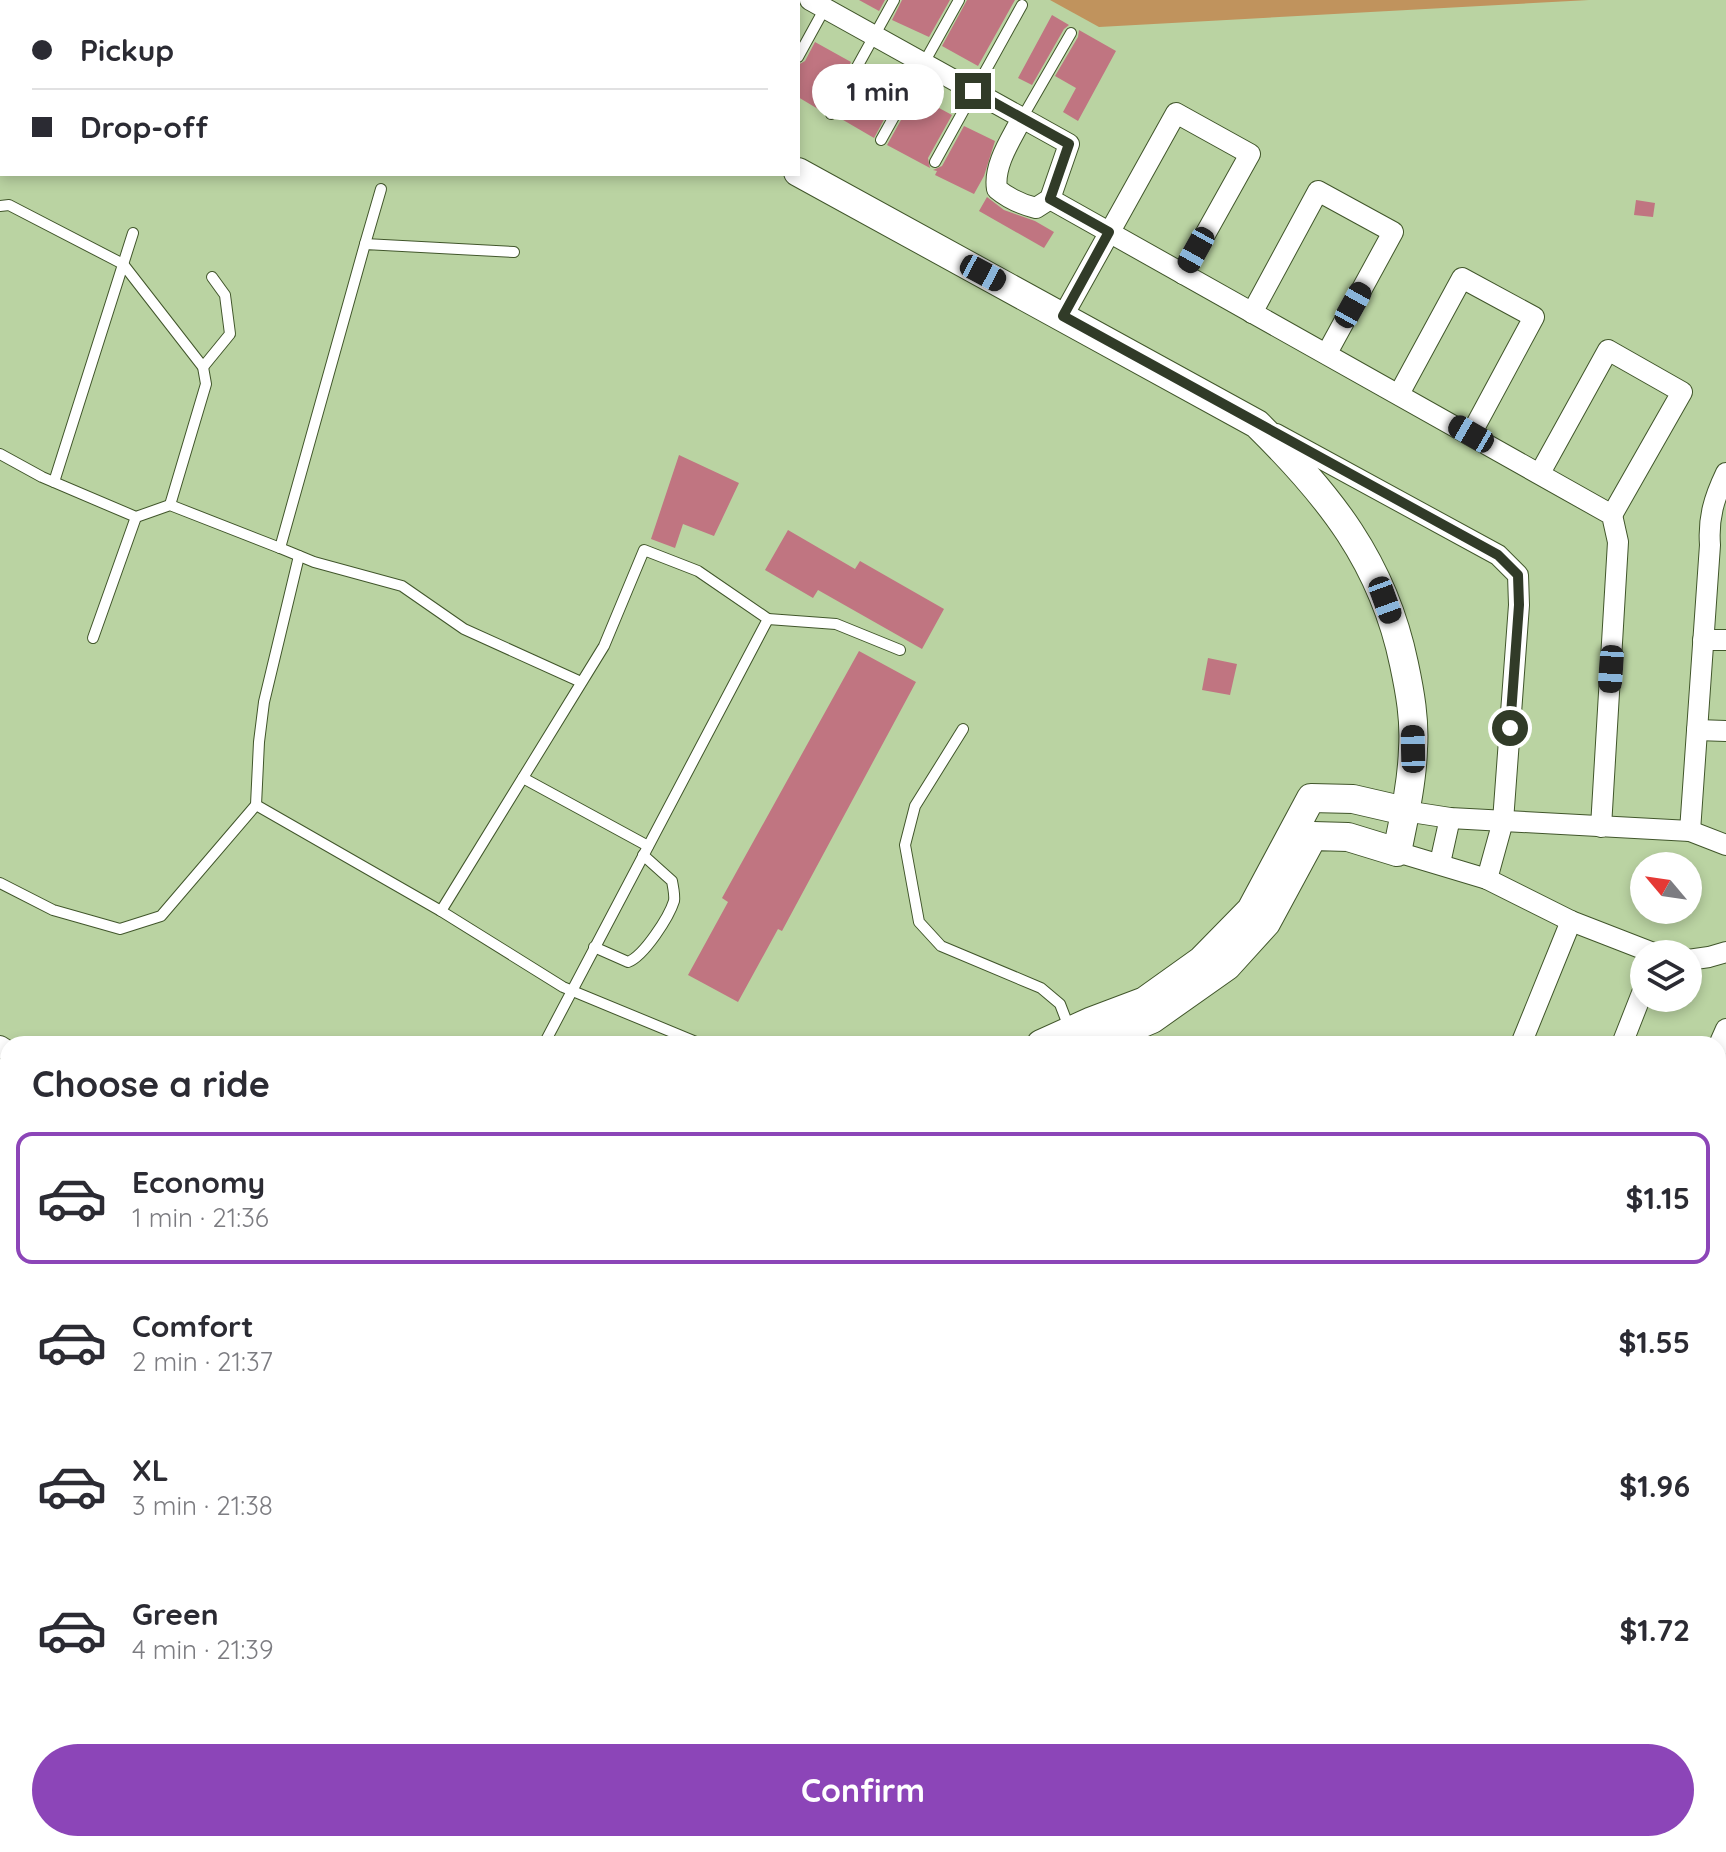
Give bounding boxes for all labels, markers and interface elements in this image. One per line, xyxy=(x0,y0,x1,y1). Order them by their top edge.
text: Pickup xyxy=(80,31,174,69)
callout: 1 min xyxy=(813,63,945,119)
route end xyxy=(955,73,991,109)
text: 1 min xyxy=(847,75,910,108)
text: Drop-off xyxy=(80,108,208,146)
car xyxy=(1174,223,1218,277)
car xyxy=(956,251,1010,295)
car xyxy=(1331,278,1375,332)
car xyxy=(1444,412,1498,456)
car xyxy=(1366,573,1404,627)
car xyxy=(1597,644,1625,694)
route start xyxy=(1492,710,1528,746)
car xyxy=(1401,725,1425,773)
north arrow xyxy=(1630,852,1702,924)
map controls xyxy=(1630,852,1702,1012)
button: layers xyxy=(1630,940,1702,1012)
text: Choose a ride xyxy=(32,1061,270,1106)
icon: car xyxy=(36,1162,108,1234)
text: Economy xyxy=(132,1163,265,1201)
text: $1.15 xyxy=(1626,1179,1690,1217)
text: 1 min · 21:36 xyxy=(132,1201,269,1234)
icon: car xyxy=(36,1306,108,1378)
text: Comfort xyxy=(132,1307,253,1345)
text: $1.55 xyxy=(1618,1323,1690,1361)
text: 2 min · 21:37 xyxy=(132,1345,273,1378)
icon: car xyxy=(36,1450,108,1522)
text: XL xyxy=(132,1451,169,1489)
text: $1.96 xyxy=(1619,1467,1690,1505)
text: 3 min · 21:38 xyxy=(132,1489,273,1522)
icon: car xyxy=(36,1594,108,1666)
text: Green xyxy=(132,1595,219,1633)
text: $1.72 xyxy=(1619,1611,1690,1649)
text: 4 min · 21:39 xyxy=(132,1633,273,1666)
button: Confirm xyxy=(32,1744,1694,1836)

